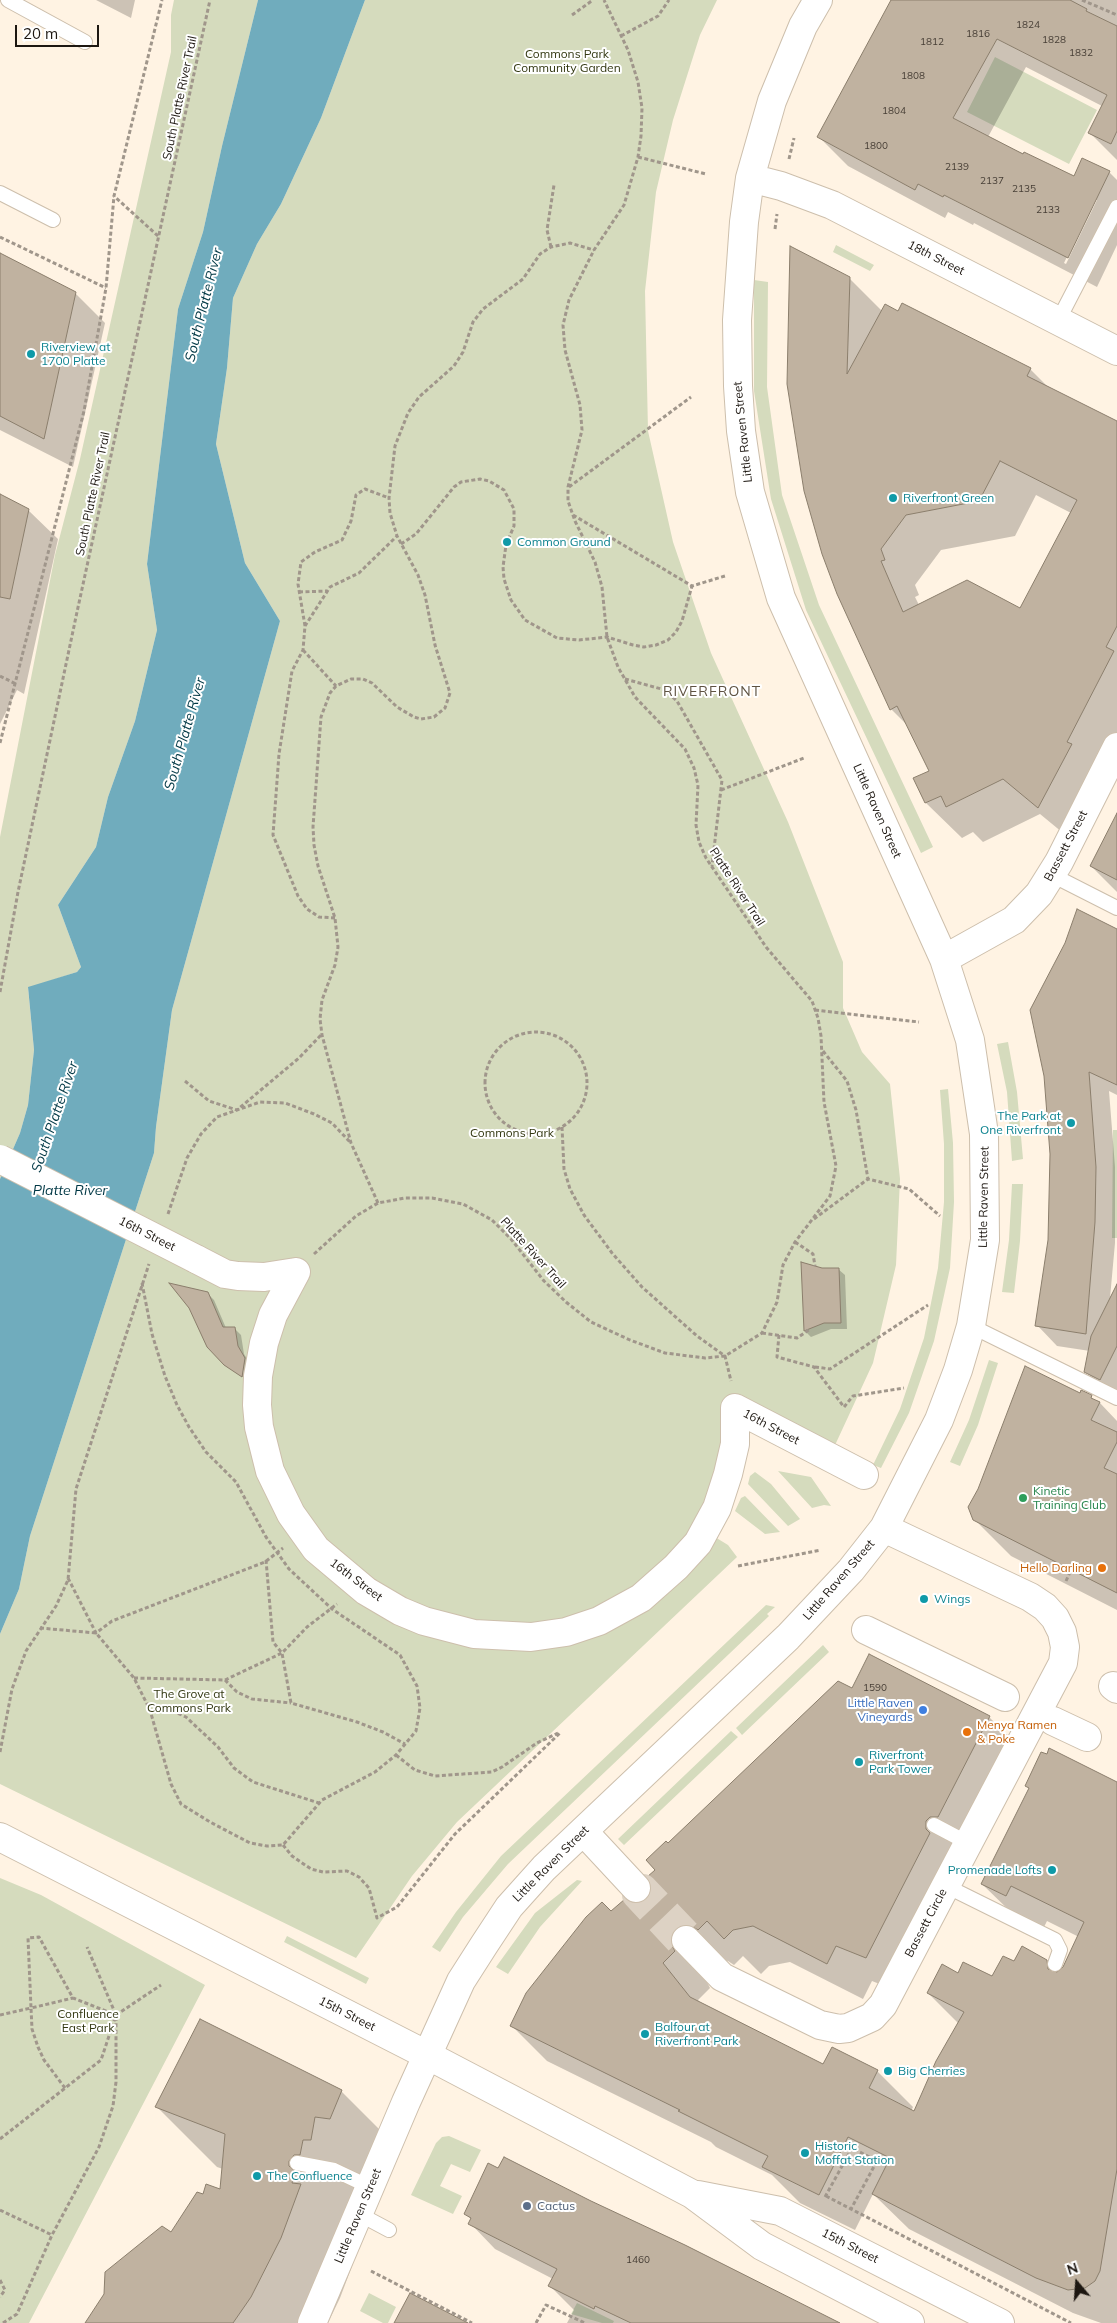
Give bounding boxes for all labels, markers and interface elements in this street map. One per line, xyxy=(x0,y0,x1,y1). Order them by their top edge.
scale bar xyxy=(18,15,101,47)
house number: 1824 xyxy=(1016,19,1040,31)
text: 20 m xyxy=(23,24,58,43)
house number: 1816 xyxy=(966,28,990,40)
house number: 1828 xyxy=(1042,34,1066,46)
street label: South Platte River Trail xyxy=(160,35,200,161)
house number: 1812 xyxy=(920,36,944,48)
park label: Commons Park Community Garden xyxy=(513,47,621,75)
house number: 1832 xyxy=(1069,47,1093,59)
house number: 1808 xyxy=(901,70,925,82)
house number: 1804 xyxy=(882,105,906,117)
house number: 1800 xyxy=(864,140,888,152)
house number: 2139 xyxy=(945,161,969,173)
house number: 2137 xyxy=(980,175,1004,187)
house number: 2135 xyxy=(1012,183,1036,195)
house number: 2133 xyxy=(1036,204,1060,216)
street label: 18th Street xyxy=(905,238,967,278)
water label: South Platte River xyxy=(182,247,226,363)
place label: Riverview at 1700 Platte xyxy=(41,340,110,368)
marker: Riverview at 1700 Platte xyxy=(25,348,37,360)
street label: Little Raven Street xyxy=(731,381,755,483)
street label: South Platte River Trail xyxy=(73,431,113,557)
place label: Riverfront Green xyxy=(903,491,994,505)
marker: Riverfront Green xyxy=(887,492,899,504)
place label: Common Ground xyxy=(517,535,611,549)
marker: Common Ground xyxy=(501,536,513,548)
water label: South Platte River xyxy=(161,676,209,792)
district label: RIVERFRONT xyxy=(662,684,762,700)
street label: Little Raven Street xyxy=(850,762,904,860)
street label: Bassett Street xyxy=(1041,808,1091,884)
street label: Platte River Trail xyxy=(706,845,768,929)
water label: South Platte River xyxy=(28,1059,82,1175)
place label: The Park at One Riverfront xyxy=(980,1109,1061,1137)
marker: The Park at One Riverfront xyxy=(1065,1117,1077,1129)
park label: Commons Park xyxy=(470,1126,554,1140)
street label: Little Raven Street xyxy=(976,1146,992,1248)
water label: Platte River xyxy=(33,1183,107,1199)
street label: 16th Street xyxy=(116,1214,178,1254)
street label: Platte River Trail xyxy=(497,1214,569,1292)
street label: 16th Street xyxy=(740,1406,802,1448)
place label: Kinetic Training Club xyxy=(1033,1484,1106,1512)
marker: Kinetic Training Club xyxy=(1017,1492,1029,1504)
street label: Little Raven Street xyxy=(800,1537,878,1623)
street label: 16th Street xyxy=(327,1556,385,1604)
place label: Hello Darling xyxy=(1020,1561,1092,1575)
marker: Hello Darling xyxy=(1096,1562,1108,1574)
place label: Wings xyxy=(934,1592,970,1606)
marker: Wings xyxy=(918,1593,930,1605)
house number: 1590 xyxy=(863,1682,887,1694)
park label: The Grove at Commons Park xyxy=(147,1687,231,1715)
place label: Little Raven Vineyards xyxy=(848,1696,913,1724)
marker: Little Raven Vineyards xyxy=(917,1704,929,1716)
place label: Menya Ramen & Poke xyxy=(977,1718,1057,1746)
marker: Menya Ramen & Poke xyxy=(961,1726,973,1738)
place label: Riverfront Park Tower xyxy=(869,1748,932,1776)
marker: Riverfront Park Tower xyxy=(853,1756,865,1768)
street label: Little Raven Street xyxy=(510,1823,592,1905)
place label: Promenade Lofts xyxy=(948,1863,1042,1877)
marker: Promenade Lofts xyxy=(1046,1864,1058,1876)
street label: Bassett Circle xyxy=(902,1886,950,1960)
street label: 15th Street xyxy=(316,1994,378,2034)
park label: Confluence East Park xyxy=(57,2007,119,2035)
place label: Balfour at Riverfront Park xyxy=(655,2020,738,2048)
marker: Balfour at Riverfront Park xyxy=(639,2028,651,2040)
place label: Big Cherries xyxy=(898,2064,965,2078)
marker: Big Cherries xyxy=(882,2065,894,2077)
place label: Historic Moffat Station xyxy=(815,2139,894,2167)
marker: Historic Moffat Station xyxy=(799,2147,811,2159)
street label: Little Raven Street xyxy=(331,2166,385,2266)
place label: The Confluence xyxy=(267,2169,352,2183)
marker: The Confluence xyxy=(251,2170,263,2182)
place label: Cactus xyxy=(537,2199,575,2213)
marker: Cactus xyxy=(521,2200,533,2212)
street label: 15th Street xyxy=(819,2226,881,2266)
house number: 1460 xyxy=(626,2254,650,2266)
north arrow xyxy=(1052,2258,1102,2308)
text: N xyxy=(1065,2259,1080,2279)

